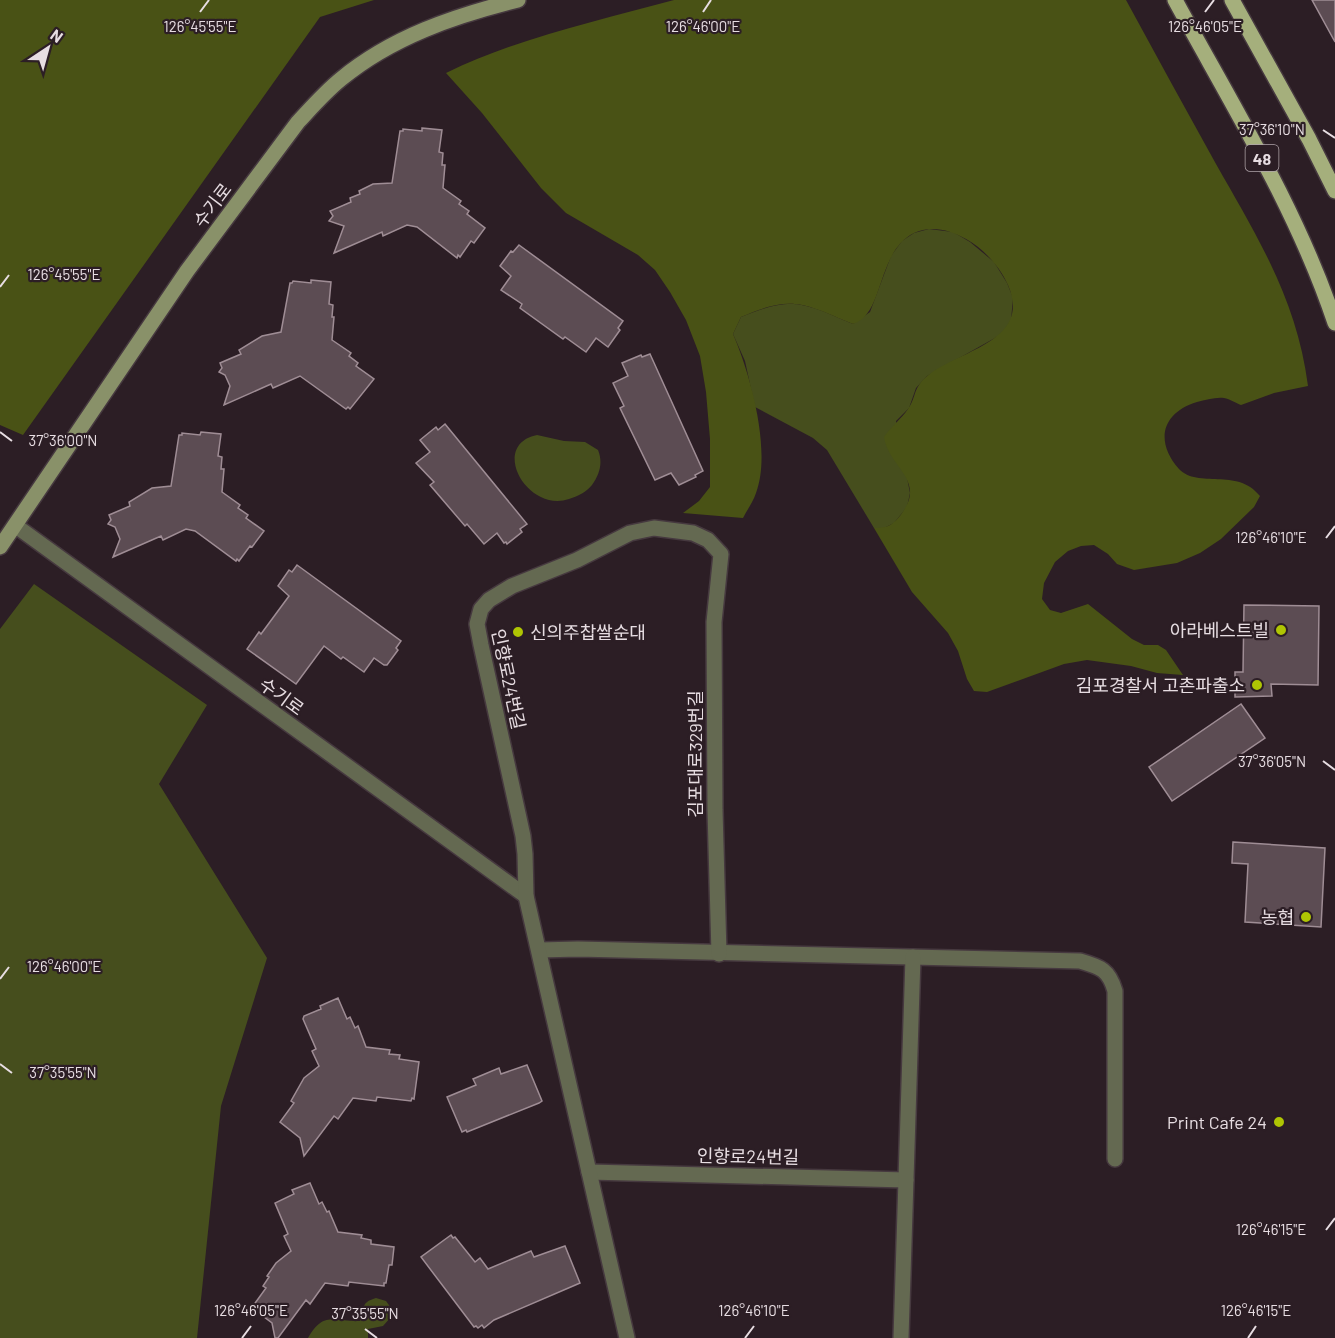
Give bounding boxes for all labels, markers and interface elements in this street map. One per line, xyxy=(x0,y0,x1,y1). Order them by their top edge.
text: 126°45'55"E xyxy=(163,17,237,35)
text: 126°46'00"E xyxy=(666,17,740,35)
text: 126°46'05"E xyxy=(1168,17,1242,35)
north arrow xyxy=(18,18,78,78)
text: N xyxy=(47,25,67,46)
text: 37°36'10"N xyxy=(1239,120,1305,138)
road number: 48 xyxy=(1246,145,1278,171)
street label: 수기로 xyxy=(188,179,236,231)
text: 126°45'55"E xyxy=(27,265,101,283)
text: 37°36'00"N xyxy=(28,431,98,449)
text: 126°46'10"E xyxy=(1235,528,1307,546)
place label: 아라베스트빌 xyxy=(1170,619,1269,641)
place label: 신의주찹쌀순대 xyxy=(530,621,646,643)
marker: 아라베스트빌 xyxy=(1274,623,1288,637)
marker: 신의주찹쌀순대 xyxy=(511,625,525,639)
street label: 인향로24번길 xyxy=(488,627,530,731)
street label: 수기로 xyxy=(255,672,309,720)
place label: 김포경찰서 고촌파출소 xyxy=(1076,674,1245,696)
marker: 김포경찰서 고촌파출소 xyxy=(1250,678,1264,692)
street label: 김포대로329번길 xyxy=(684,690,706,818)
text: 37°36'05"N xyxy=(1238,752,1306,770)
place label: 농협 xyxy=(1261,906,1294,928)
marker: 농협 xyxy=(1299,910,1313,924)
text: 126°46'00"E xyxy=(27,957,101,975)
text: 37°35'55"N xyxy=(29,1063,97,1081)
place label: Print Cafe 24 xyxy=(1167,1111,1267,1133)
marker: Print Cafe 24 xyxy=(1272,1115,1286,1129)
street label: 인향로24번길 xyxy=(697,1144,799,1168)
text: 126°46'15"E xyxy=(1236,1220,1306,1238)
text: 126°46'05"E xyxy=(214,1301,288,1319)
text: 126°46'10"E xyxy=(718,1301,790,1319)
text: 126°46'15"E xyxy=(1221,1301,1291,1319)
text: 37°35'55"N xyxy=(331,1304,399,1322)

